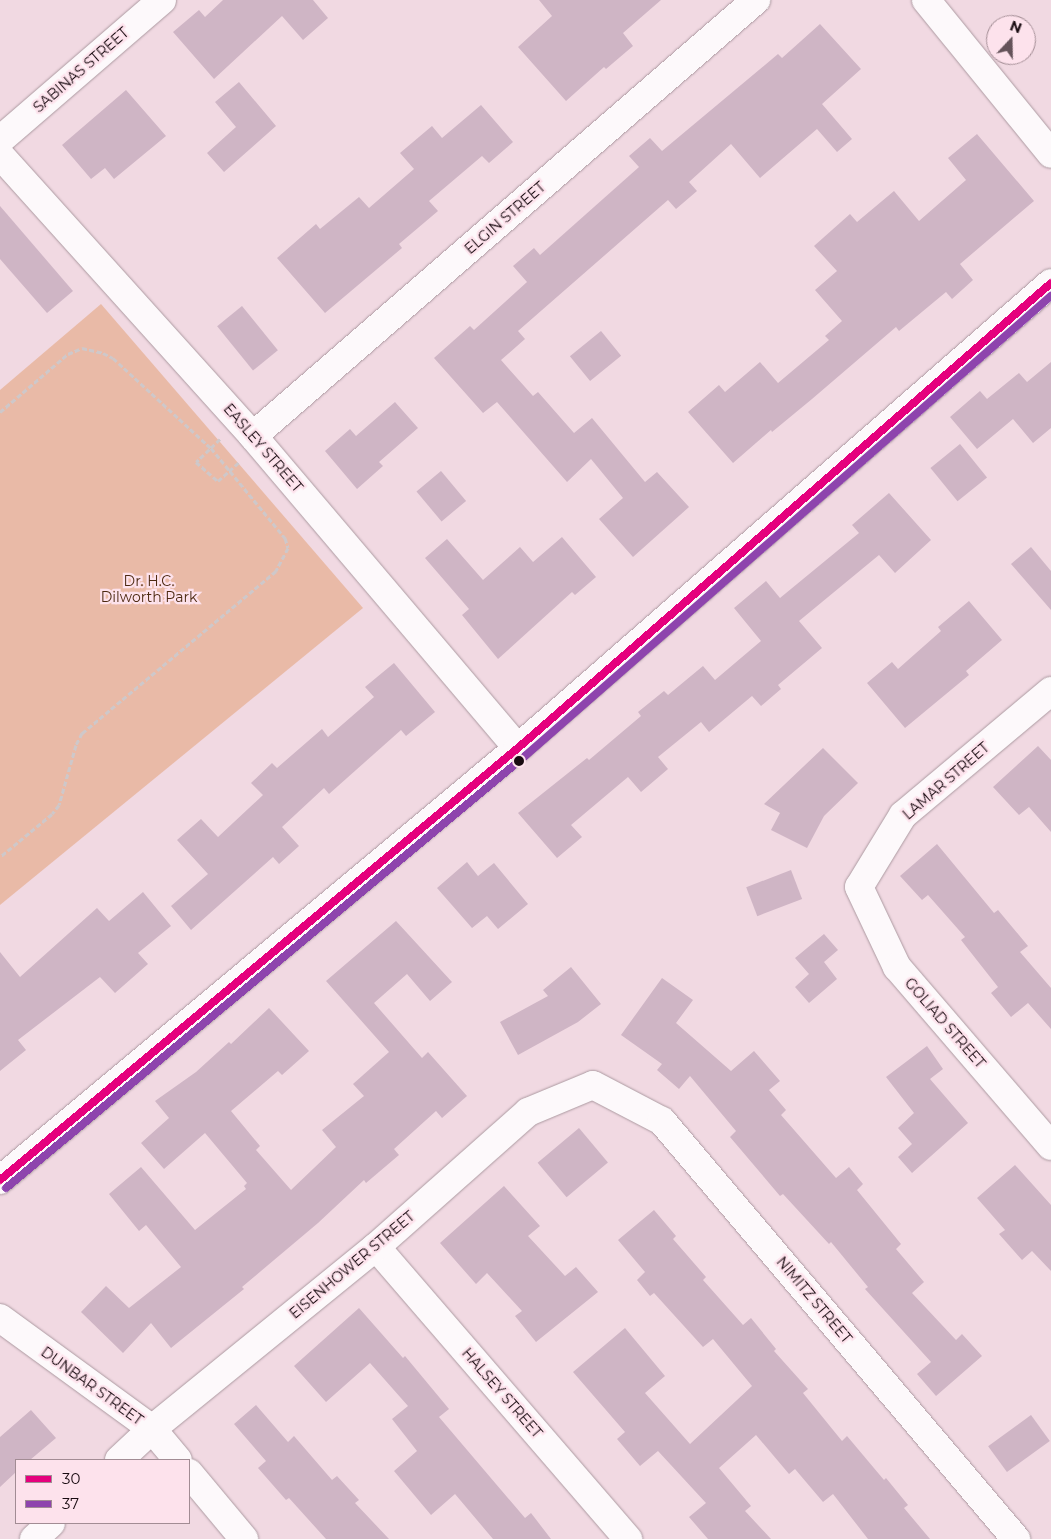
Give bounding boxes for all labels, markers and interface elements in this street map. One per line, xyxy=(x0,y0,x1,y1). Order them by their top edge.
north arrow xyxy=(986,15,1036,65)
text: N xyxy=(1008,17,1025,37)
street label: SABINAS STREET xyxy=(30,24,132,116)
street label: ELGIN STREET xyxy=(461,179,549,257)
street label: EASLEY STREET xyxy=(220,400,306,496)
park label: Dr. H.C. Dilworth Park xyxy=(101,573,197,606)
street label: LAMAR STREET xyxy=(899,739,993,823)
unlabelled marker xyxy=(514,756,524,766)
street label: GOLIAD STREET xyxy=(901,975,989,1071)
street label: EISENHOWER STREET xyxy=(286,1208,418,1322)
street label: NIMITZ STREET xyxy=(773,1253,855,1347)
street label: DUNBAR STREET xyxy=(38,1343,146,1429)
street label: HALSEY STREET xyxy=(458,1345,546,1441)
legend xyxy=(15,1459,190,1524)
text: 30 xyxy=(62,1469,80,1488)
text: 37 xyxy=(62,1494,79,1513)

